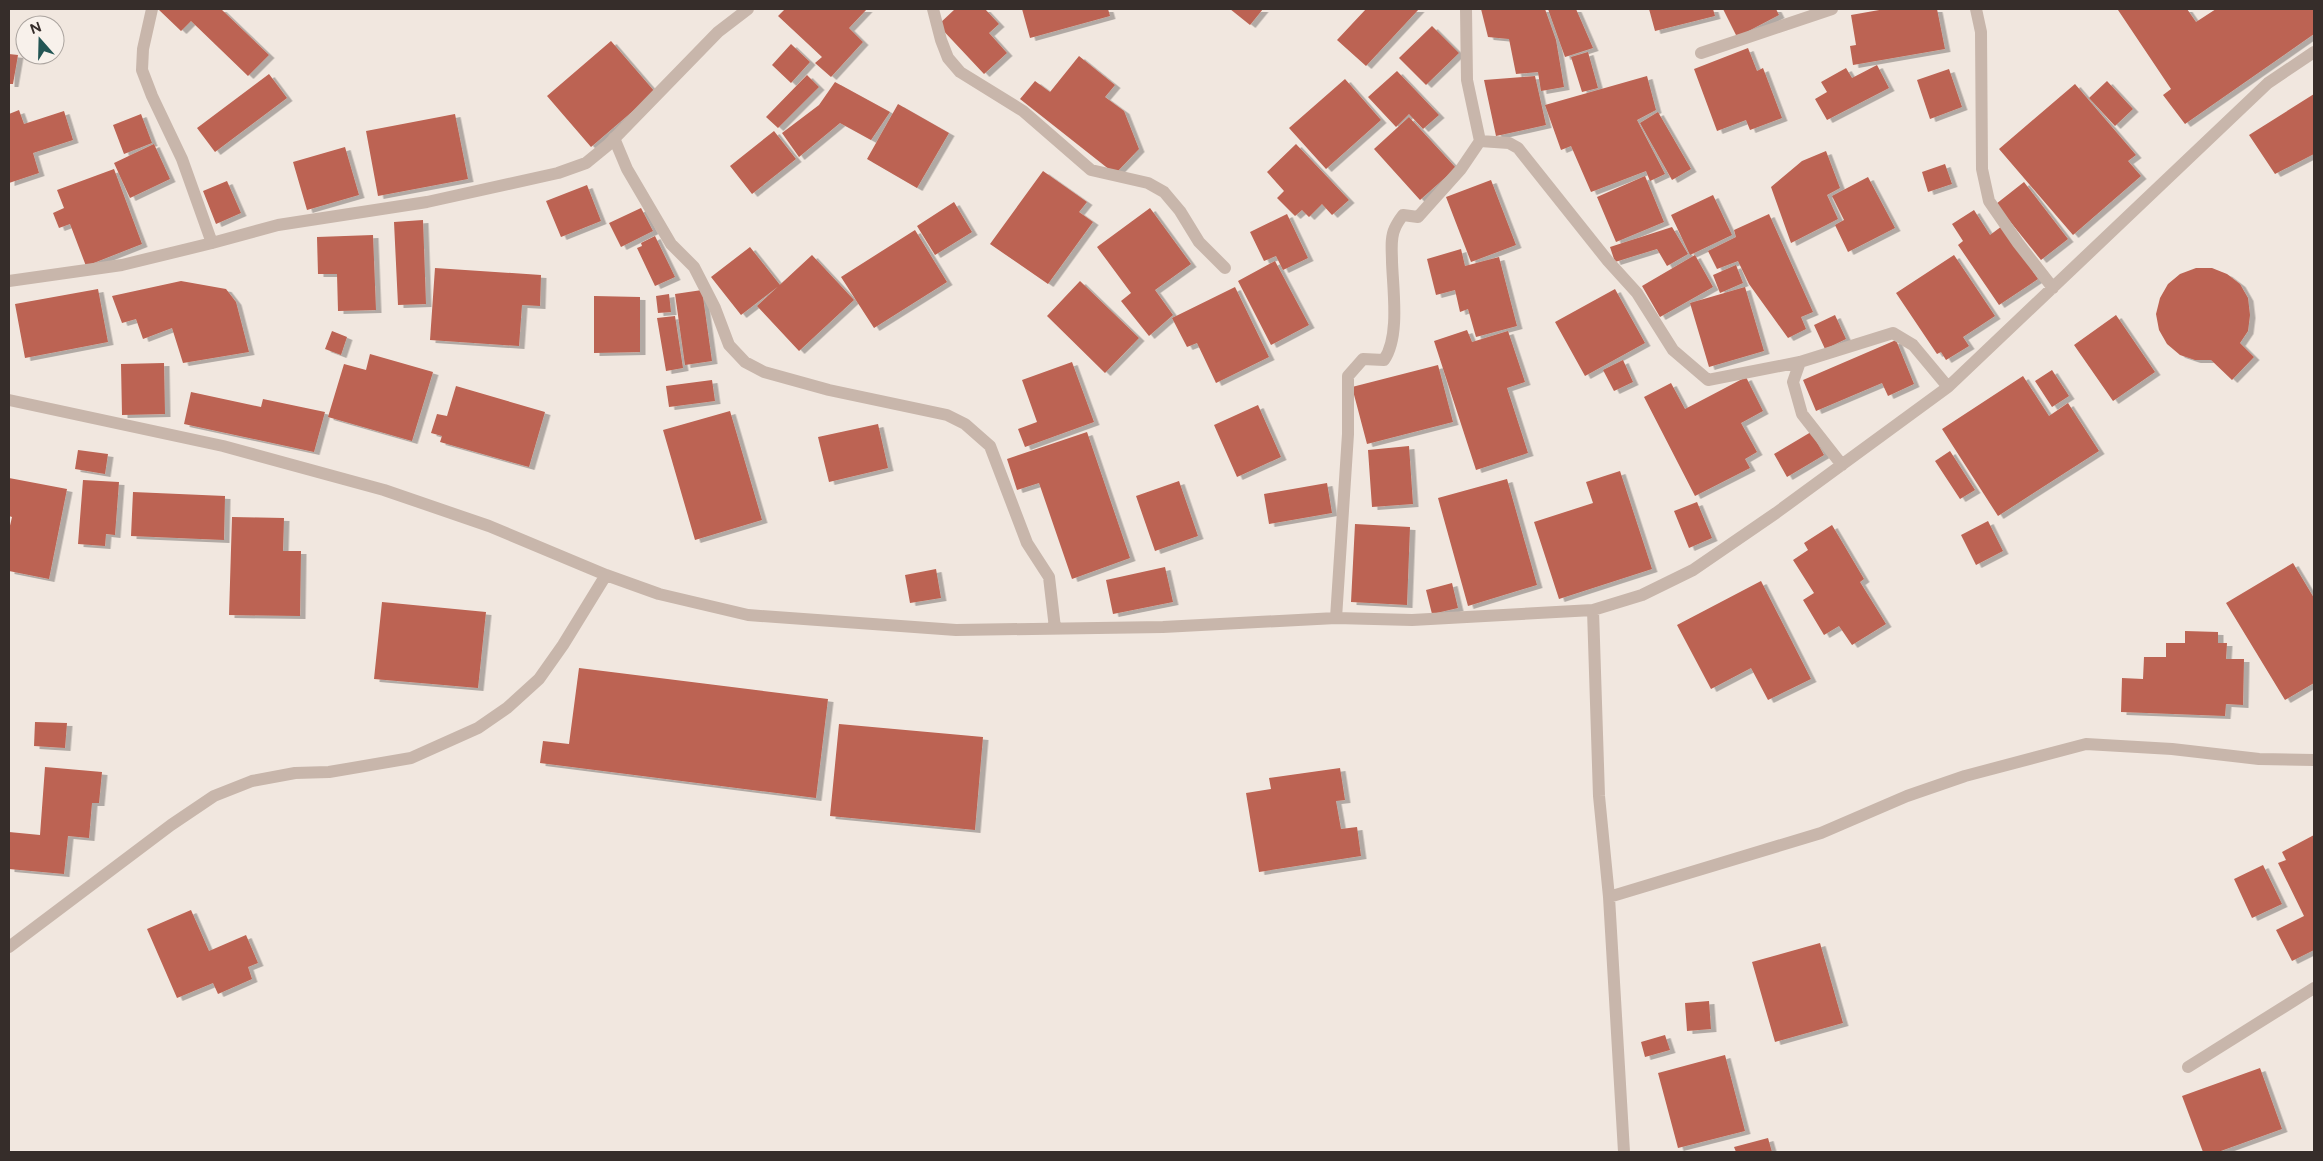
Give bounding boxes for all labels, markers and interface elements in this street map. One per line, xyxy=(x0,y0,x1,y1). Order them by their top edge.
north arrow xyxy=(15,15,65,65)
text: N xyxy=(28,18,44,38)

